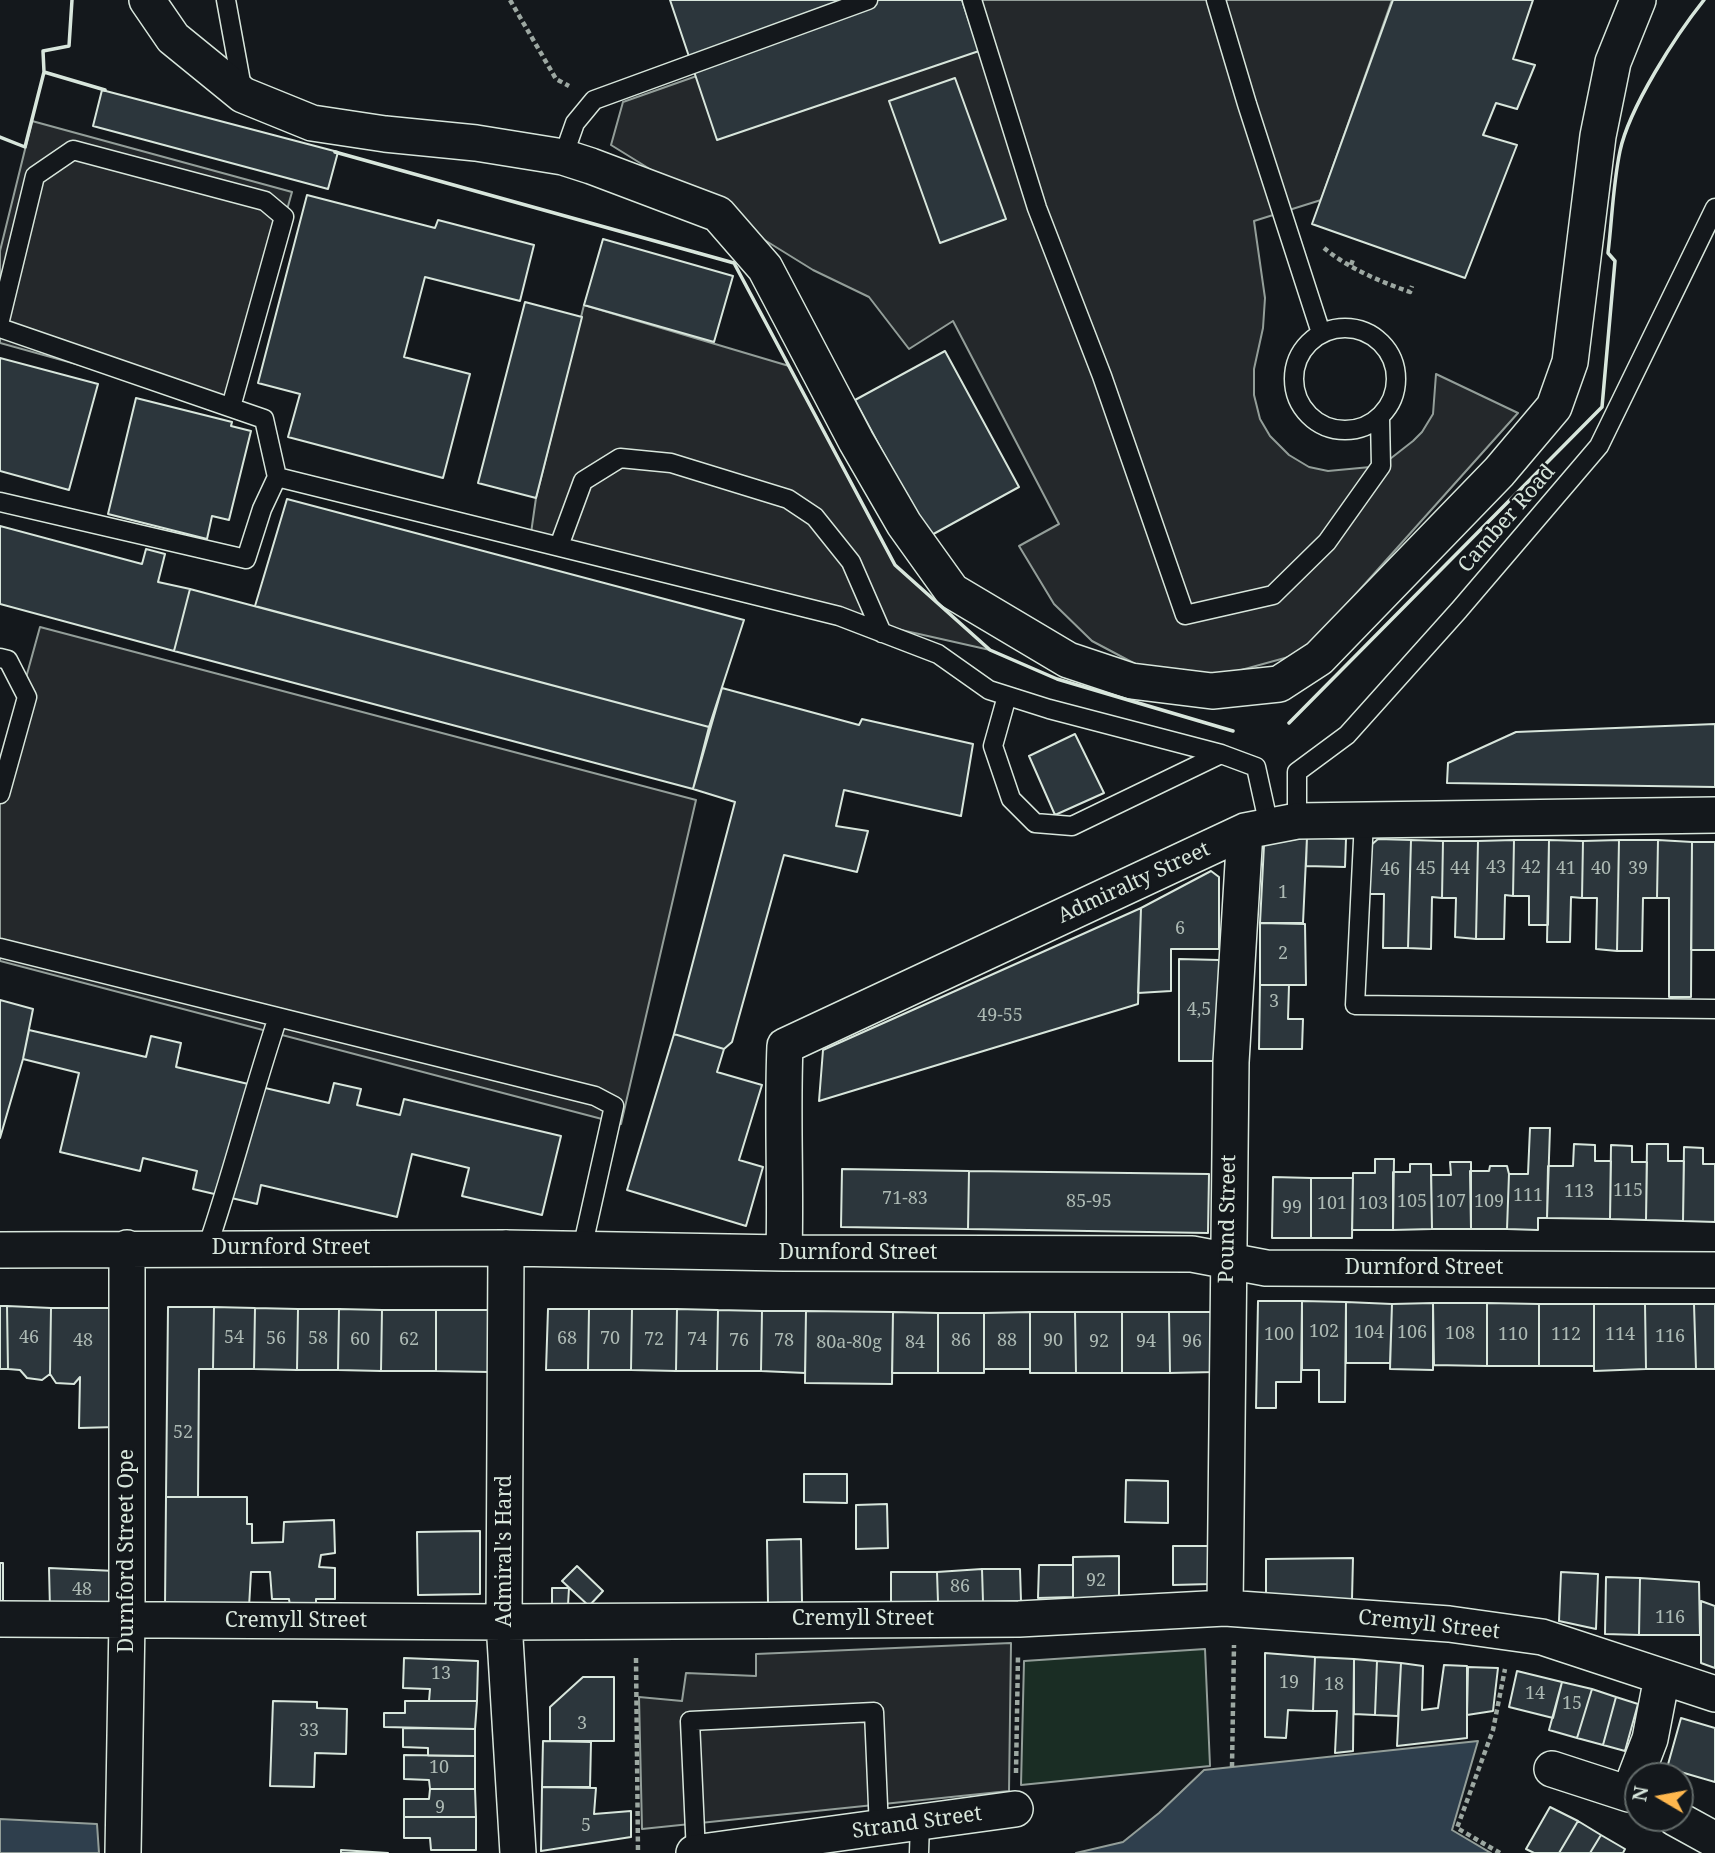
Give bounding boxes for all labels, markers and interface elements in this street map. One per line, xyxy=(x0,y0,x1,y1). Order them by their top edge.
street label: Camber Road xyxy=(1453,460,1561,578)
street label: Admiralty Street xyxy=(1054,837,1214,929)
house number: 43 xyxy=(1486,857,1506,879)
house number: 42 xyxy=(1521,857,1541,879)
house number: 45 xyxy=(1416,858,1436,880)
house number: 44 xyxy=(1450,858,1470,880)
house number: 41 xyxy=(1556,858,1576,880)
house number: 40 xyxy=(1591,858,1611,880)
house number: 39 xyxy=(1628,858,1648,880)
house number: 46 xyxy=(1380,859,1400,881)
house number: 1 xyxy=(1278,882,1288,904)
house number: 6 xyxy=(1175,918,1185,940)
house number: 2 xyxy=(1278,943,1288,965)
house number: 3 xyxy=(1269,991,1279,1013)
house number: 4,5 xyxy=(1187,999,1211,1021)
house number: 49-55 xyxy=(977,1005,1023,1027)
street label: Pound Street xyxy=(1214,1154,1242,1284)
house number: 115 xyxy=(1613,1180,1643,1202)
house number: 113 xyxy=(1564,1181,1594,1203)
house number: 111 xyxy=(1513,1185,1543,1207)
house number: 71-83 xyxy=(882,1188,928,1210)
house number: 85-95 xyxy=(1066,1191,1112,1213)
house number: 105 xyxy=(1397,1191,1427,1213)
house number: 107 xyxy=(1436,1191,1466,1213)
house number: 109 xyxy=(1474,1191,1504,1213)
house number: 101 xyxy=(1317,1193,1347,1215)
house number: 103 xyxy=(1358,1193,1388,1215)
house number: 99 xyxy=(1282,1197,1302,1219)
street label: Durnford Street xyxy=(212,1235,370,1261)
street label: Durnford Street xyxy=(779,1240,937,1266)
street label: Durnford Street xyxy=(1345,1255,1503,1281)
house number: 102 xyxy=(1309,1321,1339,1343)
house number: 104 xyxy=(1354,1322,1384,1344)
house number: 106 xyxy=(1397,1322,1427,1344)
house number: 108 xyxy=(1445,1323,1475,1345)
house number: 100 xyxy=(1264,1324,1294,1346)
house number: 110 xyxy=(1498,1324,1528,1346)
house number: 112 xyxy=(1551,1324,1581,1346)
house number: 114 xyxy=(1605,1324,1635,1346)
house number: 116 xyxy=(1655,1326,1685,1348)
house number: 46 xyxy=(19,1327,39,1349)
house number: 54 xyxy=(224,1327,244,1349)
house number: 56 xyxy=(266,1328,286,1350)
house number: 58 xyxy=(308,1328,328,1350)
house number: 68 xyxy=(557,1328,577,1350)
house number: 70 xyxy=(600,1328,620,1350)
house number: 60 xyxy=(350,1329,370,1351)
house number: 62 xyxy=(399,1329,419,1351)
house number: 72 xyxy=(644,1329,664,1351)
house number: 74 xyxy=(687,1329,707,1351)
house number: 48 xyxy=(73,1330,93,1352)
house number: 76 xyxy=(729,1330,749,1352)
house number: 78 xyxy=(774,1330,794,1352)
house number: 86 xyxy=(951,1330,971,1352)
house number: 88 xyxy=(997,1330,1017,1352)
house number: 90 xyxy=(1043,1330,1063,1352)
house number: 92 xyxy=(1089,1331,1109,1353)
house number: 94 xyxy=(1136,1331,1156,1353)
house number: 96 xyxy=(1182,1331,1202,1353)
house number: 80a-80g xyxy=(816,1332,882,1354)
house number: 84 xyxy=(905,1332,925,1354)
house number: 52 xyxy=(173,1422,193,1444)
street label: Durnford Street Ope xyxy=(114,1449,140,1653)
street label: Admiral's Hard xyxy=(492,1475,518,1627)
house number: 92 xyxy=(1086,1570,1106,1592)
house number: 86 xyxy=(950,1576,970,1598)
house number: 48 xyxy=(72,1579,92,1601)
street label: Cremyll Street xyxy=(1357,1605,1501,1645)
street label: Cremyll Street xyxy=(792,1606,934,1632)
house number: 116 xyxy=(1655,1607,1685,1629)
street label: Cremyll Street xyxy=(225,1608,367,1634)
house number: 13 xyxy=(431,1663,451,1685)
house number: 19 xyxy=(1279,1672,1299,1694)
house number: 18 xyxy=(1324,1674,1344,1696)
house number: 14 xyxy=(1525,1683,1545,1705)
house number: 15 xyxy=(1562,1693,1582,1715)
house number: 3 xyxy=(577,1713,587,1735)
house number: 33 xyxy=(299,1720,319,1742)
house number: 10 xyxy=(429,1757,449,1779)
north arrow xyxy=(1624,1762,1694,1832)
text: N xyxy=(1626,1784,1654,1803)
house number: 9 xyxy=(435,1797,445,1819)
street label: Strand Street xyxy=(851,1801,983,1845)
house number: 5 xyxy=(581,1815,591,1837)

